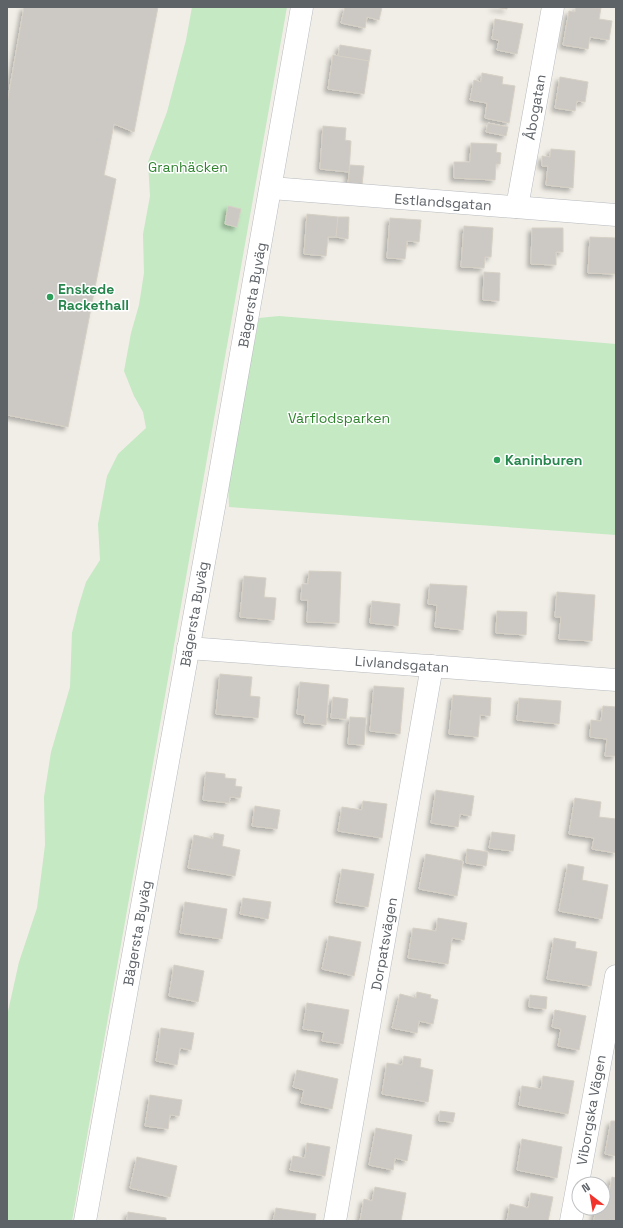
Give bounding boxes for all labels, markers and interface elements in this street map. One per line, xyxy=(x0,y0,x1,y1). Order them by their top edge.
street label: Åbogatan xyxy=(520,73,550,141)
park label: Granhäcken xyxy=(148,158,228,176)
street label: Estlandsgatan xyxy=(394,190,492,214)
street label: Bägersta Byväg xyxy=(234,241,270,349)
place label: Enskede Rackethall xyxy=(58,280,129,314)
marker: Enskede Rackethall xyxy=(45,292,55,302)
park label: Vårflodsparken xyxy=(288,409,390,427)
place label: Kaninburen xyxy=(505,451,582,469)
marker: Kaninburen xyxy=(492,455,502,465)
street label: Bägersta Byväg xyxy=(176,560,212,668)
street label: Livlandsgatan xyxy=(354,652,450,676)
street label: Bägersta Byväg xyxy=(119,879,155,987)
street label: Dorpatsvägen xyxy=(367,896,401,992)
street label: Viborgska Vägen xyxy=(572,1053,610,1167)
north arrow xyxy=(571,1176,611,1216)
text: N xyxy=(579,1180,593,1195)

